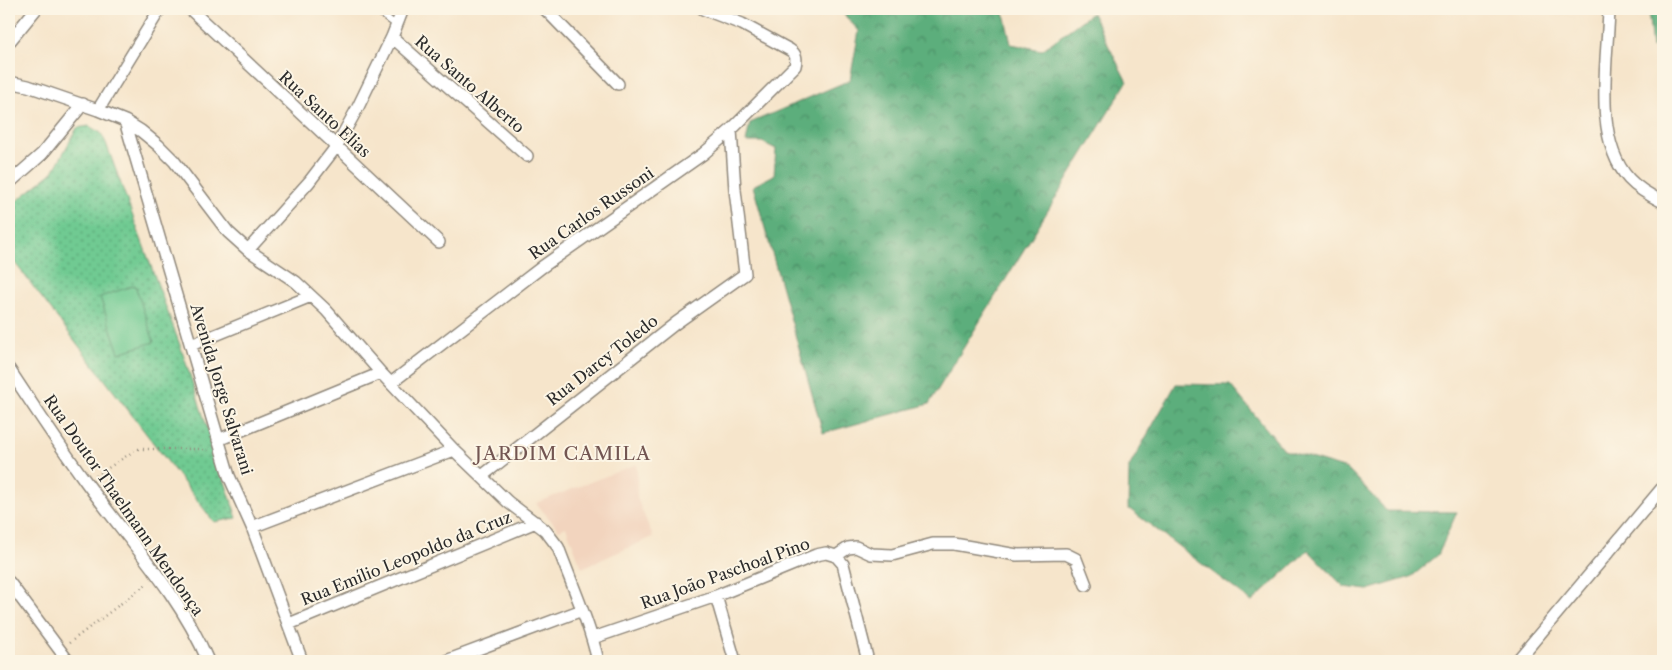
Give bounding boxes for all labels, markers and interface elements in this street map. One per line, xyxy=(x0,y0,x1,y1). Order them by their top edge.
street label: Rua Santo Alberto xyxy=(411,31,529,137)
street label: Rua Santo Elias xyxy=(275,67,375,162)
street label: Rua Carlos Russoni xyxy=(525,162,657,264)
street label: Avenida Jorge Salvarani xyxy=(186,300,258,477)
street label: Rua Darcy Toledo xyxy=(542,310,662,410)
street label: Rua Doutor Thaelmann Mendonça xyxy=(40,391,209,620)
district label: JARDIM CAMILA xyxy=(472,442,651,465)
street label: Rua Emílio Leopoldo da Cruz xyxy=(298,506,514,610)
street label: Rua João Paschoal Pino xyxy=(638,533,812,613)

